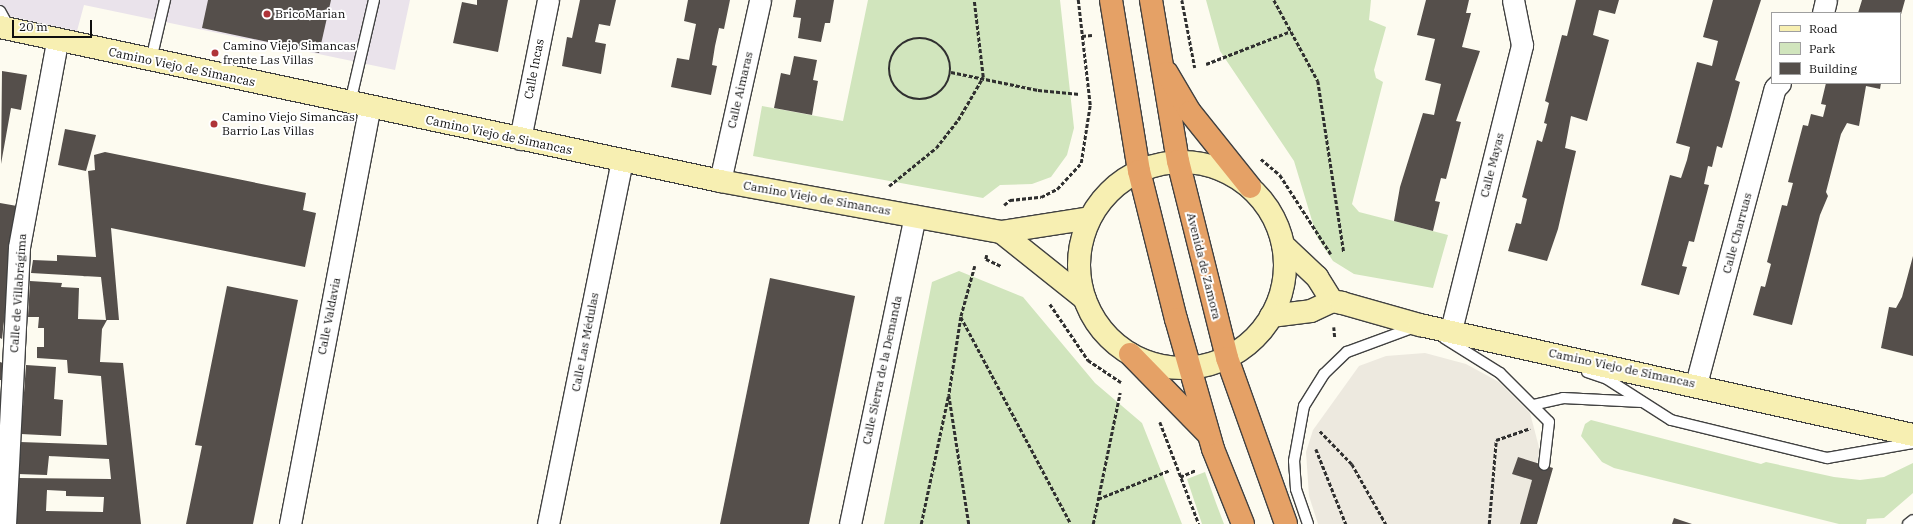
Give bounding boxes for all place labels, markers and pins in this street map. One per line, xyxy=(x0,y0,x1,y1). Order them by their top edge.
place label: BricoMarian xyxy=(275,7,345,21)
marker: BricoMarian xyxy=(262,9,272,19)
place label: Camino Viejo Simancas frente Las Villas xyxy=(223,39,356,67)
marker: Camino Viejo Simancas frente Las Villas xyxy=(210,48,220,58)
place label: Camino Viejo Simancas Barrio Las Villas xyxy=(222,110,355,138)
marker: Camino Viejo Simancas Barrio Las Villas xyxy=(209,119,219,129)

